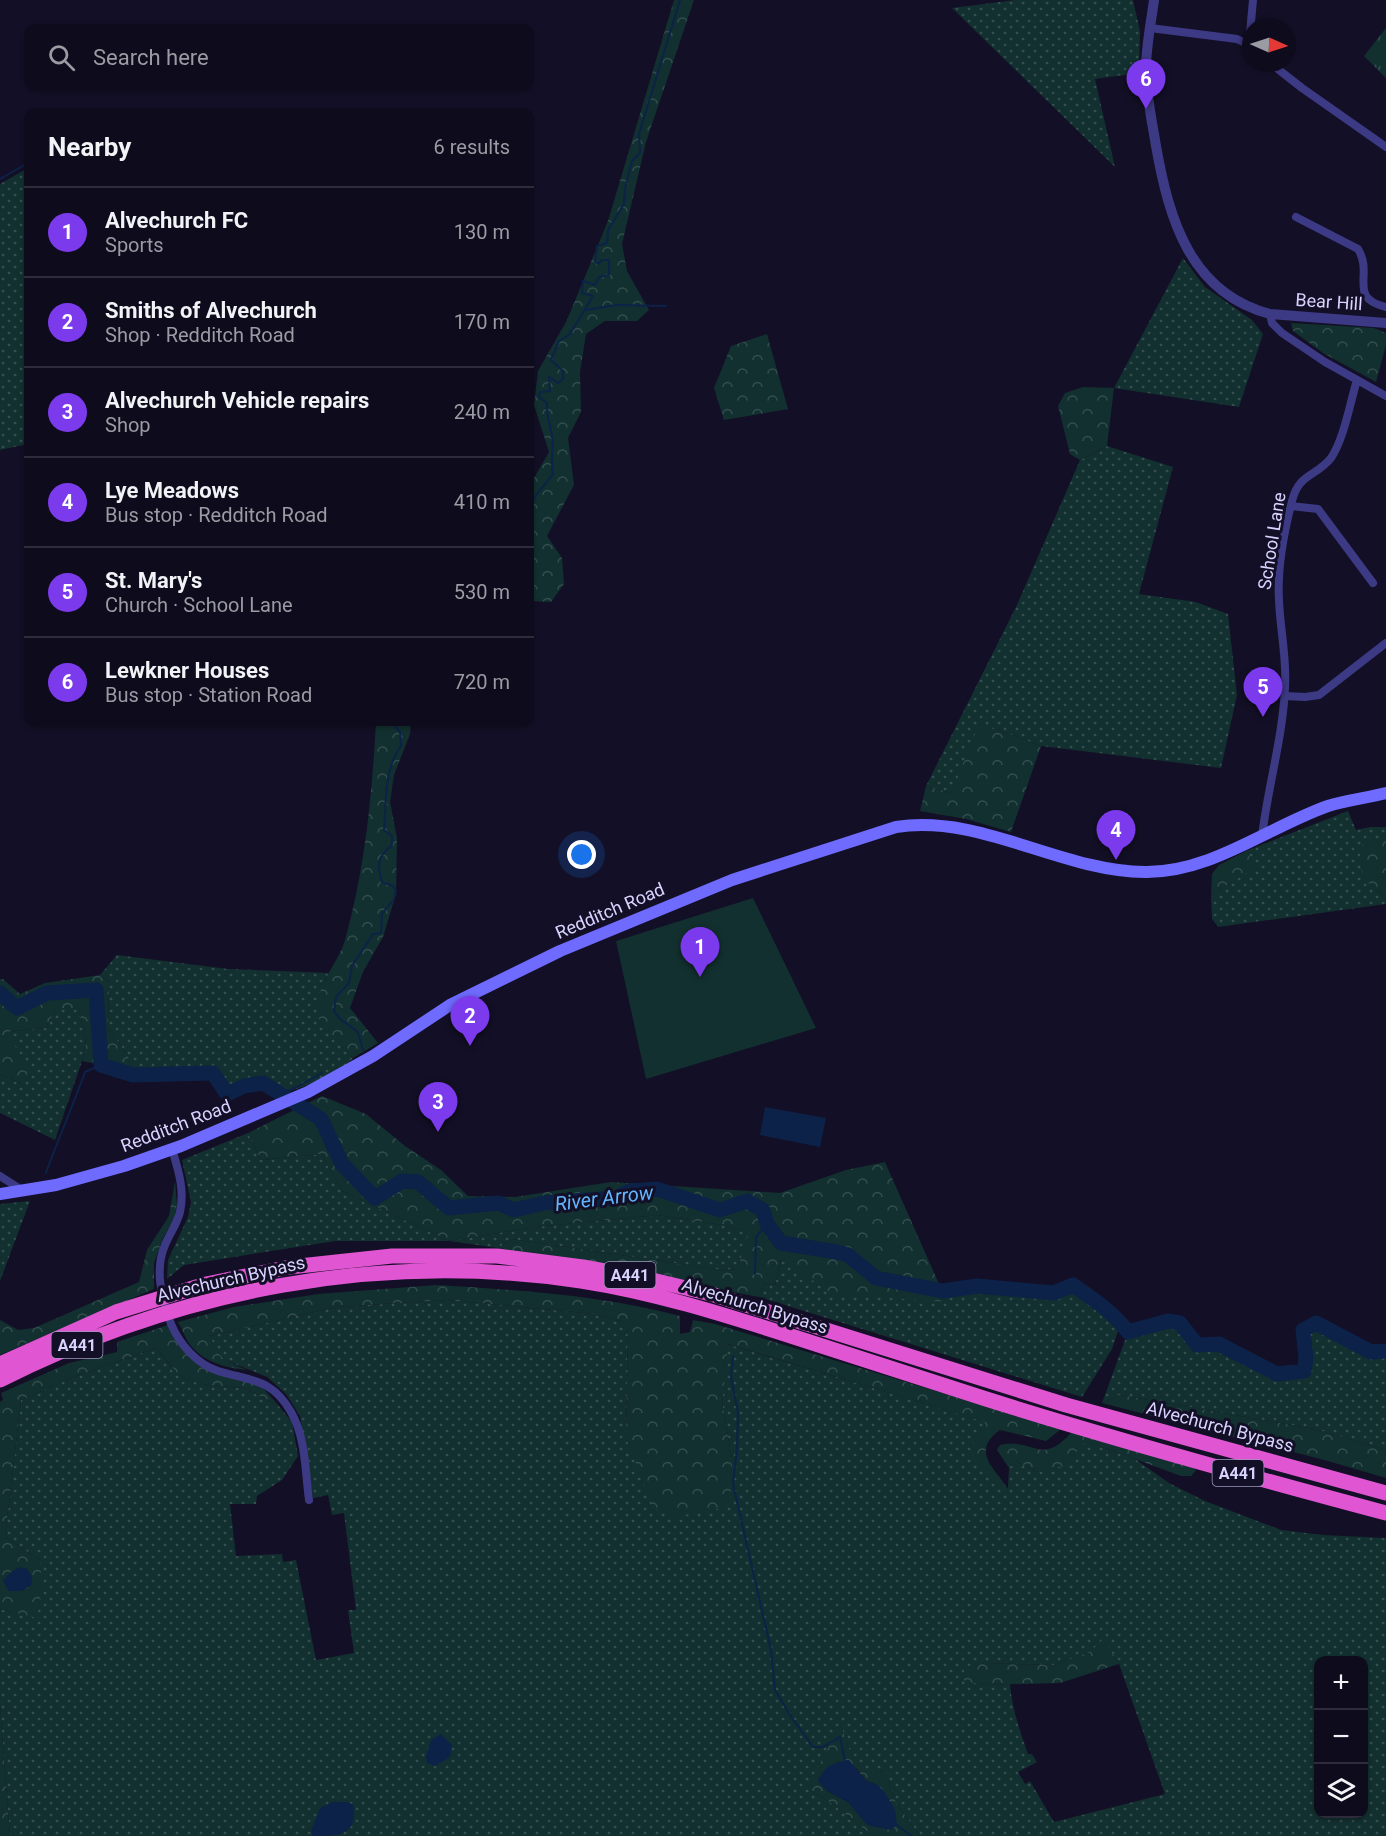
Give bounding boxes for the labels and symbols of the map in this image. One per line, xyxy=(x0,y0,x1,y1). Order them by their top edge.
north arrow xyxy=(1242,18,1296,72)
pin: 6 xyxy=(1126,60,1166,109)
street label: Bear Hill xyxy=(1295,289,1363,314)
street label: School Lane xyxy=(1253,491,1290,591)
pin: 5 xyxy=(1244,668,1282,717)
pin: 4 xyxy=(1096,810,1136,860)
your location xyxy=(567,840,596,869)
street label: Redditch Road xyxy=(552,878,667,943)
pin: 1 xyxy=(680,928,720,977)
pin: 2 xyxy=(450,996,490,1046)
pin: 3 xyxy=(418,1082,458,1132)
street label: Redditch Road xyxy=(118,1095,234,1156)
water label: River Arrow xyxy=(553,1180,655,1216)
street label: Alvechurch Bypass xyxy=(155,1251,307,1306)
road number: A441 xyxy=(604,1262,656,1288)
street label: Alvechurch Bypass xyxy=(680,1273,831,1338)
road number: A441 xyxy=(52,1332,103,1358)
street label: Alvechurch Bypass xyxy=(1144,1397,1296,1456)
road number: A441 xyxy=(1212,1460,1264,1486)

